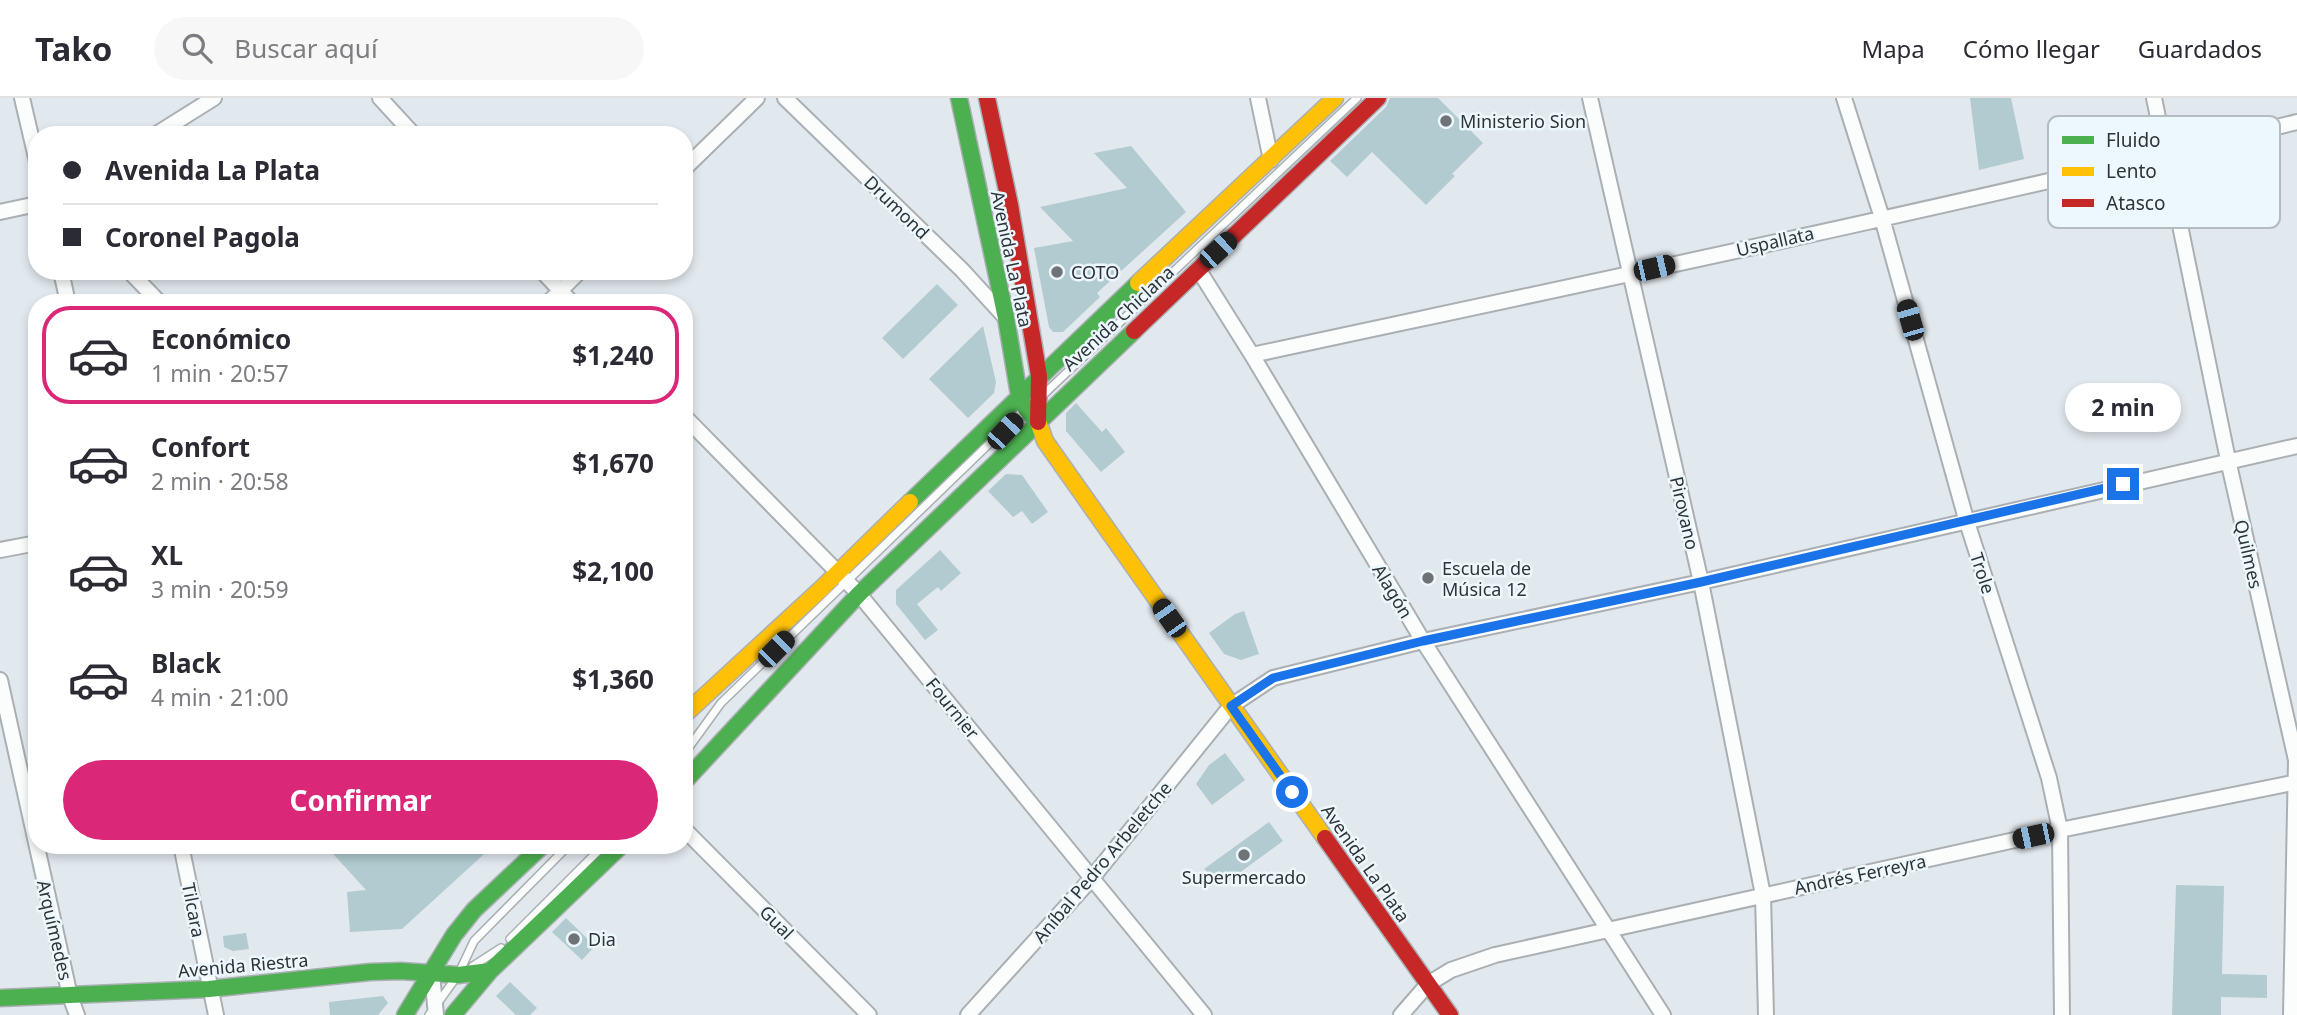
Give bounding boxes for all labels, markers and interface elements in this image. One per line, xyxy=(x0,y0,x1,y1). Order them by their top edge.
search box xyxy=(154,17,644,80)
text: Tako xyxy=(35,26,112,71)
icon: search xyxy=(178,29,216,67)
text: Buscar aquí xyxy=(234,30,378,66)
text: Mapa xyxy=(1861,32,1925,65)
text: Cómo llegar xyxy=(1963,32,2100,65)
text: Guardados xyxy=(2138,32,2262,65)
place label: Ministerio Sion xyxy=(1460,109,1586,133)
marker: Ministerio Sion xyxy=(1438,113,1454,129)
legend xyxy=(2048,116,2280,228)
text: Fluido xyxy=(2106,127,2161,153)
text: Avenida La Plata xyxy=(105,152,320,188)
text: Lento xyxy=(2106,158,2157,184)
street label: Drumond xyxy=(859,170,935,244)
street label: Avenida La Plata xyxy=(986,189,1038,329)
text: Atasco xyxy=(2106,190,2165,216)
text: Coronel Pagola xyxy=(105,219,300,255)
street label: Uspallata xyxy=(1734,220,1816,262)
car xyxy=(1196,228,1241,272)
car xyxy=(1632,253,1677,283)
street label: Avenida Chiclana xyxy=(1057,260,1179,376)
place label: COTO xyxy=(1071,260,1119,284)
marker: COTO xyxy=(1049,264,1065,280)
car xyxy=(1895,297,1926,343)
text: Económico xyxy=(151,321,291,357)
icon: car xyxy=(67,324,130,387)
text: $1,240 xyxy=(572,337,654,373)
text: 1 min · 20:57 xyxy=(151,357,289,389)
callout: 2 min xyxy=(2065,382,2181,432)
text: 2 min xyxy=(2091,391,2155,423)
car xyxy=(983,408,1028,454)
text: Confort xyxy=(151,429,250,465)
icon: car xyxy=(67,432,130,495)
text: $1,670 xyxy=(572,445,654,481)
text: 2 min · 20:58 xyxy=(151,465,289,497)
route end xyxy=(2107,468,2139,500)
street label: Pirovano xyxy=(1665,474,1705,552)
street label: Quilmes xyxy=(2229,517,2269,591)
text: XL xyxy=(151,537,183,573)
icon: car xyxy=(67,540,130,603)
street label: Trole xyxy=(1965,549,2001,597)
text: $2,100 xyxy=(572,553,654,589)
place label: Escuela de Música 12 xyxy=(1442,556,1531,601)
street label: Alagón xyxy=(1367,559,1419,623)
marker: Escuela de Música 12 xyxy=(1420,570,1436,586)
text: 3 min · 20:59 xyxy=(151,573,289,605)
car xyxy=(1149,595,1190,641)
car xyxy=(754,627,799,671)
text: Black xyxy=(151,645,221,681)
icon: car xyxy=(67,648,130,711)
text: $1,360 xyxy=(572,661,654,697)
street label: Fournier xyxy=(921,672,985,744)
text: 4 min · 21:00 xyxy=(151,681,289,713)
button: Confirmar xyxy=(63,760,658,840)
street label: Aníbal Pedro Arbeletche xyxy=(1027,776,1177,948)
route start xyxy=(1276,776,1308,808)
street label: Avenida La Plata xyxy=(1316,799,1416,927)
car xyxy=(2011,821,2056,851)
marker: Supermercado xyxy=(1236,847,1252,863)
street label: Andrés Ferreyra xyxy=(1792,848,1928,900)
place label: Supermercado xyxy=(1182,865,1306,889)
street label: Arquímedes xyxy=(32,877,78,983)
street label: Tilcara xyxy=(177,881,211,939)
street label: Gual xyxy=(755,900,799,944)
place label: Dia xyxy=(588,927,616,951)
marker: Dia xyxy=(566,931,582,947)
street label: Avenida Riestra xyxy=(177,947,309,983)

